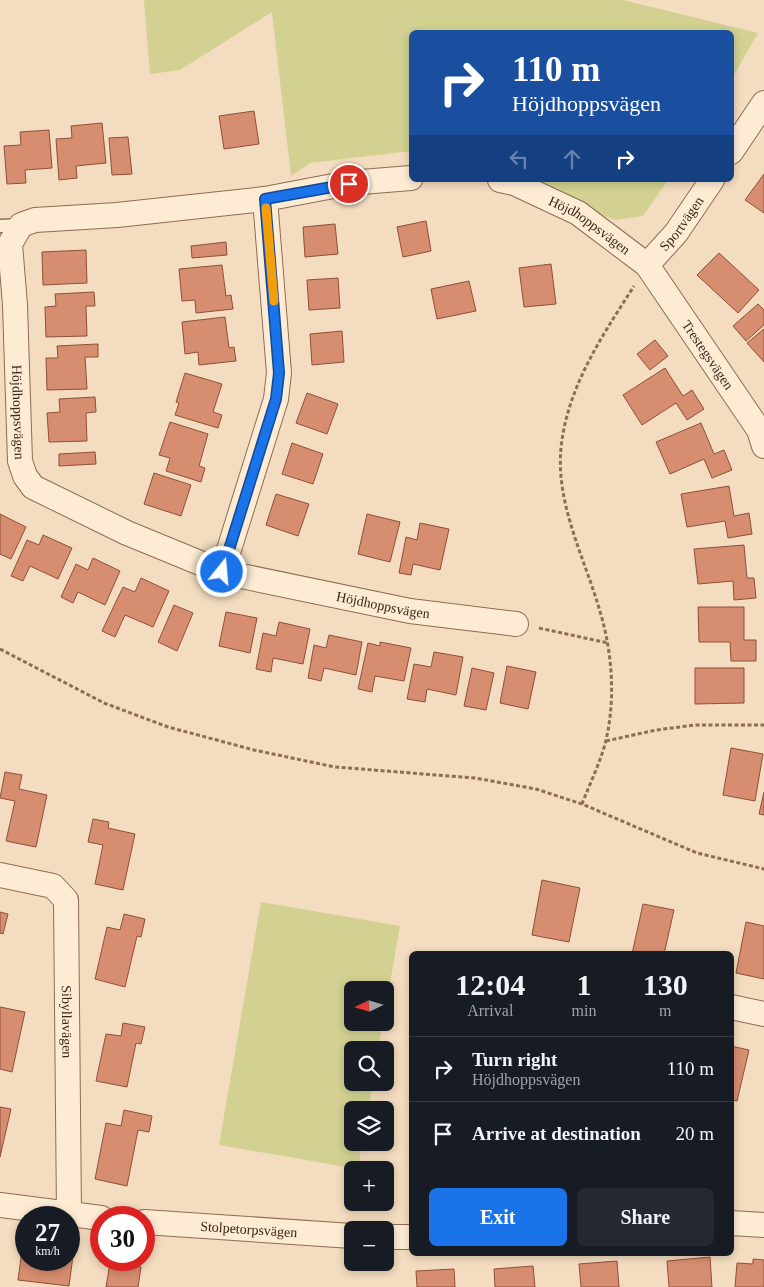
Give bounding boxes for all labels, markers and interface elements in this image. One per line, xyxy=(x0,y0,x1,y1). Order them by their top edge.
icon: right xyxy=(429,50,494,115)
text: 110 m xyxy=(512,50,600,89)
text: Höjdhoppsvägen xyxy=(512,91,661,116)
icon: left xyxy=(505,145,533,173)
icon: ahead xyxy=(558,145,586,173)
icon: right xyxy=(611,145,639,173)
pin xyxy=(328,163,370,205)
icon: arrive xyxy=(335,170,363,198)
street label: Höjdhoppsvägen xyxy=(546,193,633,257)
street label: Sportvägen xyxy=(656,193,706,254)
street label: Trestegsvägen xyxy=(679,317,737,392)
street label: Höjdhoppsvägen xyxy=(9,365,27,460)
position arrow xyxy=(195,545,247,597)
street label: Höjdhoppsvägen xyxy=(335,588,431,621)
text: 12:04 xyxy=(455,968,525,1001)
text: 1 xyxy=(576,968,591,1001)
text: 130 xyxy=(643,968,688,1001)
north arrow xyxy=(344,981,394,1031)
map controls xyxy=(344,981,394,1271)
street label: Sibyllavägen xyxy=(59,985,75,1058)
text: Arrival xyxy=(467,1002,513,1019)
text: min xyxy=(572,1002,596,1019)
text: m xyxy=(659,1002,671,1019)
button: search xyxy=(344,1041,394,1091)
text: Turn right xyxy=(472,1049,557,1070)
icon: right xyxy=(429,1055,457,1083)
text: 110 m xyxy=(667,1058,714,1079)
text: Höjdhoppsvägen xyxy=(472,1071,580,1088)
button: layers xyxy=(344,1101,394,1151)
icon: arrive xyxy=(429,1120,457,1148)
text: Arrive at destination xyxy=(472,1123,641,1144)
text: 20 m xyxy=(675,1123,714,1144)
button: + xyxy=(344,1161,394,1211)
button: Exit xyxy=(429,1188,567,1246)
button: Share xyxy=(577,1188,714,1246)
speed limit sign: 30 xyxy=(90,1206,155,1271)
street label: Stolpetorpsvägen xyxy=(200,1218,298,1240)
text: 27 xyxy=(35,1219,60,1246)
button: − xyxy=(344,1221,394,1271)
text: km/h xyxy=(35,1244,60,1258)

